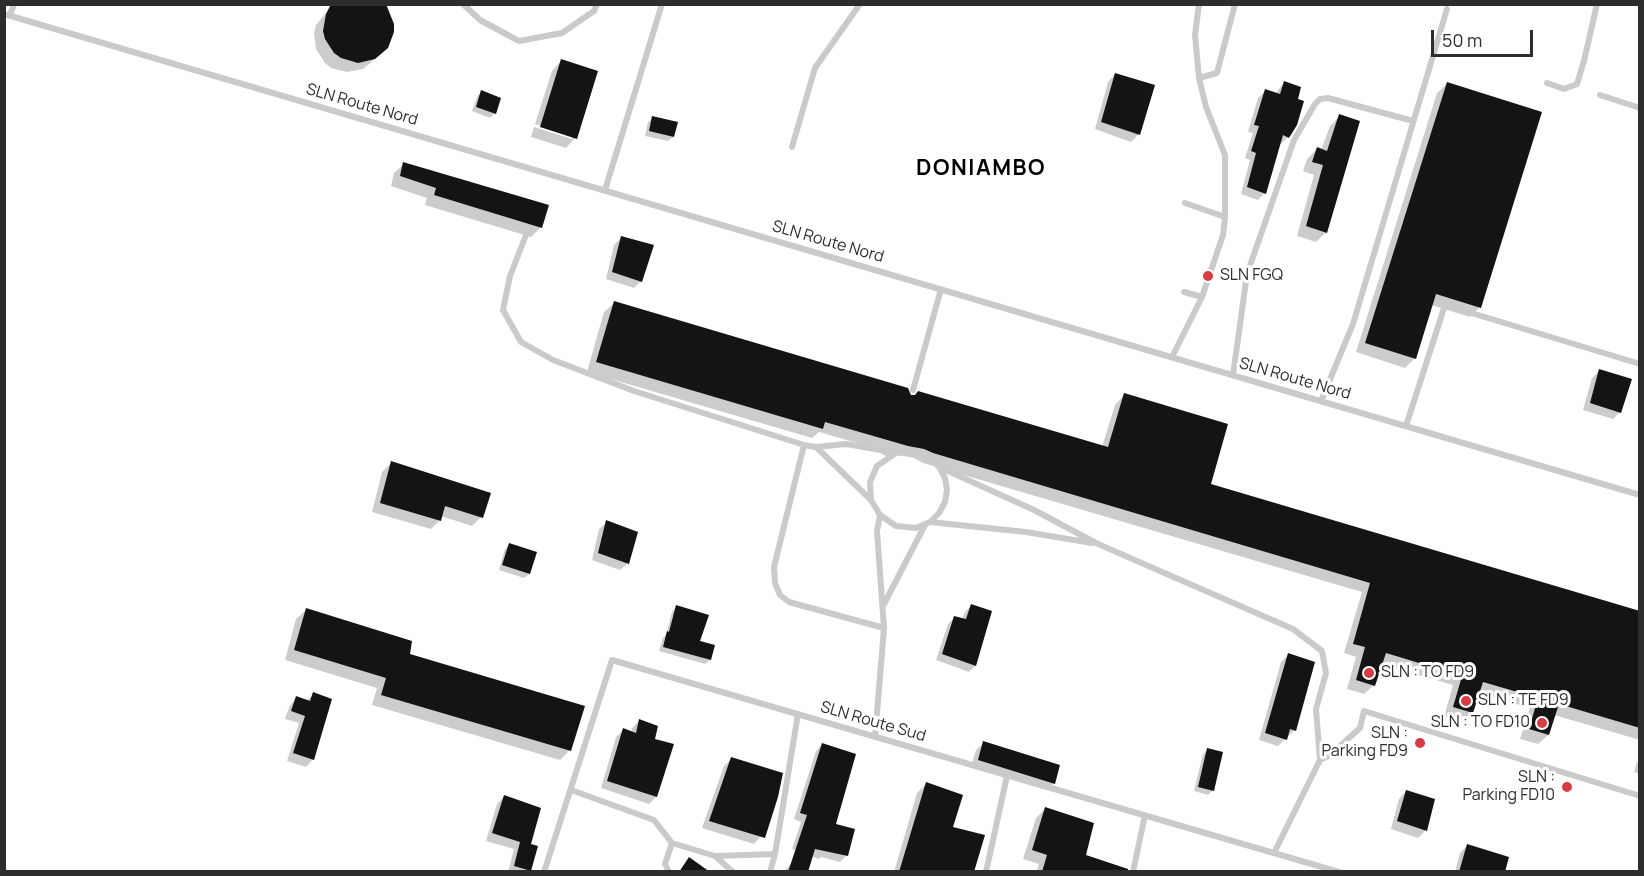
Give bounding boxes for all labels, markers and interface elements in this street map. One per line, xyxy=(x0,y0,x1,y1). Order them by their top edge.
scale bar xyxy=(1434,18,1536,56)
text: 50 m xyxy=(1442,28,1482,52)
street label: SLN Route Nord xyxy=(304,80,420,130)
district label: DONIAMBO xyxy=(916,156,1046,182)
street label: SLN Route Nord xyxy=(770,217,886,267)
place label: SLN FGQ xyxy=(1220,266,1283,286)
marker: SLN FGQ xyxy=(1201,269,1215,283)
street label: SLN Route Nord xyxy=(1237,354,1353,404)
place label: SLN : TO FD9 xyxy=(1381,663,1474,683)
marker: SLN : TO FD9 xyxy=(1362,666,1376,680)
place label: SLN : TE FD9 xyxy=(1478,691,1569,711)
marker: SLN : TE FD9 xyxy=(1459,694,1473,708)
street label: SLN Route Sud xyxy=(818,698,928,746)
place label: SLN : TO FD10 xyxy=(1431,713,1530,733)
marker: SLN : TO FD10 xyxy=(1535,716,1549,730)
place label: SLN : Parking FD9 xyxy=(1321,724,1408,762)
marker: SLN : Parking FD9 xyxy=(1413,736,1427,750)
place label: SLN : Parking FD10 xyxy=(1462,768,1555,806)
marker: SLN : Parking FD10 xyxy=(1560,780,1574,794)

